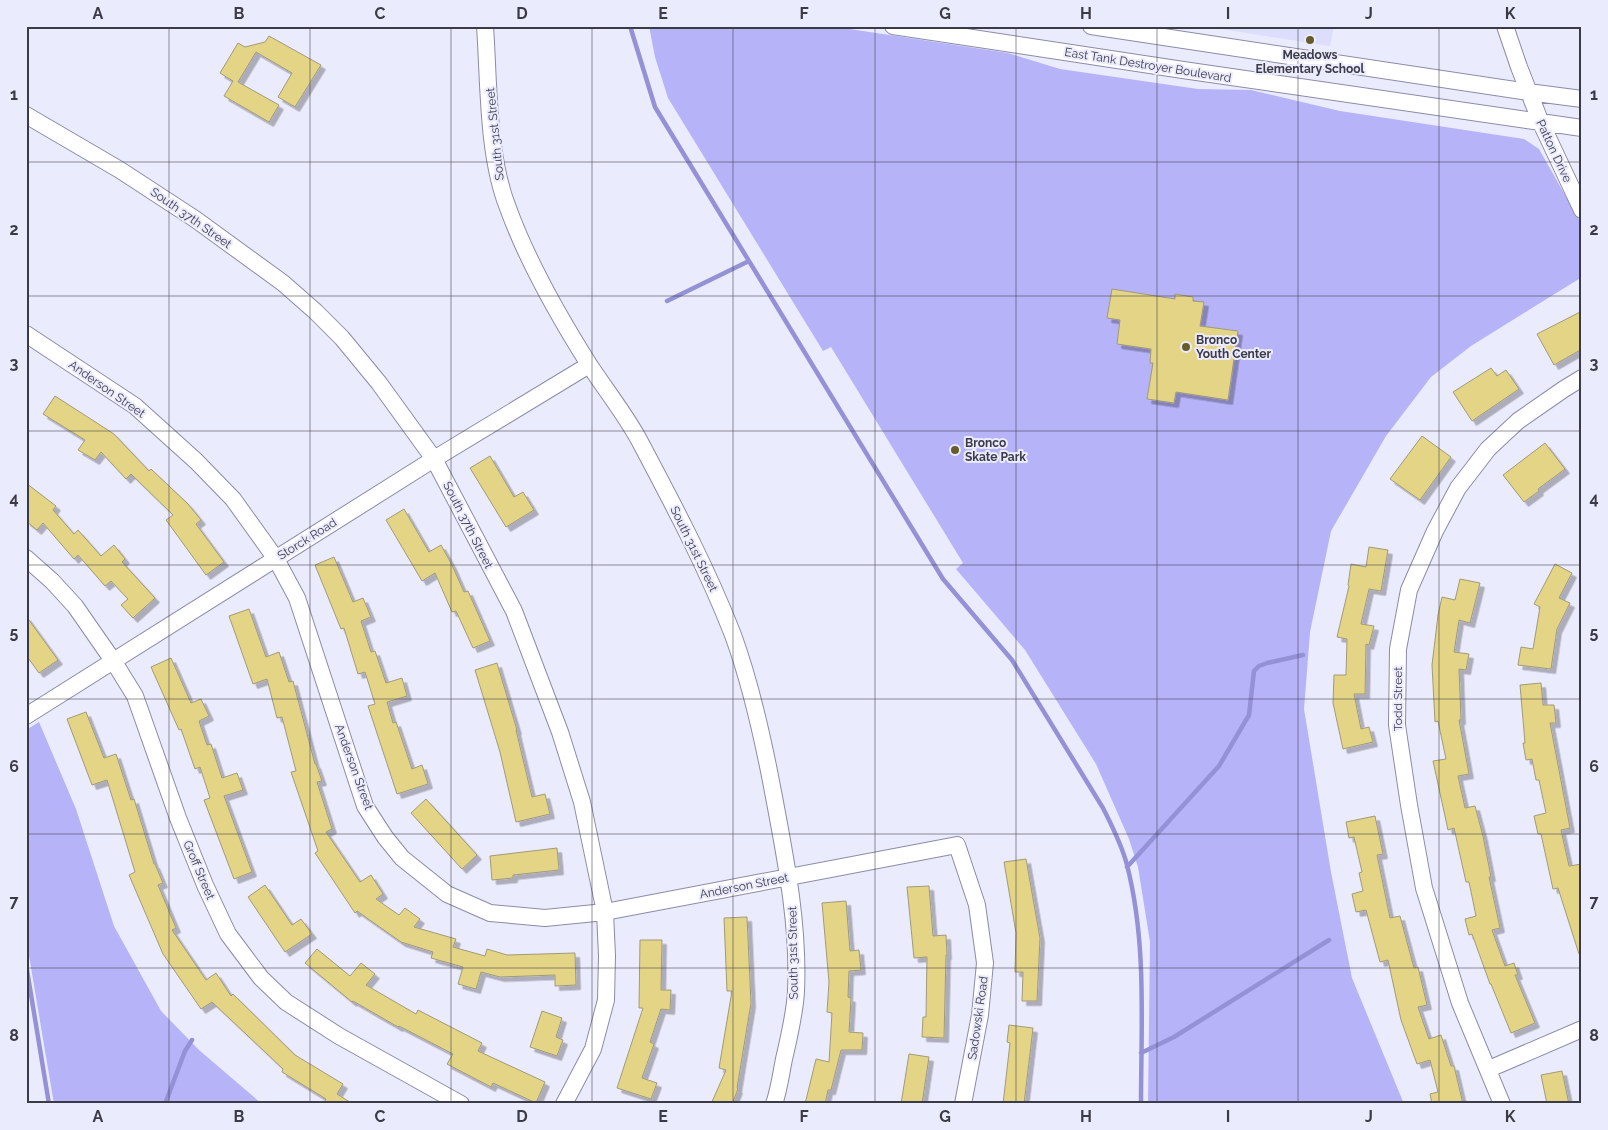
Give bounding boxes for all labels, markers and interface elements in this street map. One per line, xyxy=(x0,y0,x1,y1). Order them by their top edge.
text: A xyxy=(93,4,104,23)
text: B xyxy=(234,4,245,23)
text: C xyxy=(375,4,386,23)
text: D xyxy=(516,4,528,23)
text: E xyxy=(658,4,668,23)
text: F xyxy=(799,4,809,23)
text: G xyxy=(939,4,951,23)
text: H xyxy=(1080,4,1092,23)
text: I xyxy=(1226,4,1230,23)
text: J xyxy=(1365,4,1373,23)
text: K xyxy=(1505,4,1516,23)
marker: Meadows Elementary School xyxy=(1304,34,1316,46)
street label: East Tank Destroyer Boulevard xyxy=(1064,45,1232,85)
place label: Meadows Elementary School xyxy=(1256,48,1365,76)
text: 1 xyxy=(10,85,18,104)
text: 1 xyxy=(1590,85,1598,104)
street label: South 31st Street xyxy=(483,87,507,181)
street label: Patton Drive xyxy=(1533,117,1575,185)
street label: South 37th Street xyxy=(148,185,234,251)
text: 2 xyxy=(9,220,19,239)
text: 2 xyxy=(1589,220,1599,239)
place label: Bronco Youth Center xyxy=(1196,333,1272,361)
marker: Bronco Youth Center xyxy=(1180,341,1192,353)
text: 3 xyxy=(10,354,19,373)
text: 3 xyxy=(1590,354,1599,373)
street label: Anderson Street xyxy=(66,357,148,421)
place label: Bronco Skate Park xyxy=(965,436,1026,464)
marker: Bronco Skate Park xyxy=(949,444,961,456)
street label: South 37th Street xyxy=(440,479,496,571)
text: 4 xyxy=(9,489,19,508)
text: 4 xyxy=(1589,489,1599,508)
street label: South 31st Street xyxy=(667,504,721,594)
street label: Storck Road xyxy=(275,515,339,563)
text: 5 xyxy=(10,623,19,642)
text: 5 xyxy=(1590,623,1599,642)
street label: Todd Street xyxy=(1391,667,1405,731)
street label: Anderson Street xyxy=(332,722,376,812)
text: 6 xyxy=(9,757,19,776)
text: 6 xyxy=(1589,757,1599,776)
street label: Groff Street xyxy=(180,838,218,902)
street label: Anderson Street xyxy=(698,871,790,901)
text: 7 xyxy=(10,892,19,911)
text: 7 xyxy=(1590,892,1599,911)
street label: South 31st Street xyxy=(785,906,801,1000)
street label: Sadowski Road xyxy=(965,975,991,1061)
text: 8 xyxy=(9,1026,19,1045)
text: 8 xyxy=(1589,1026,1599,1045)
text: A xyxy=(93,1107,104,1126)
text: B xyxy=(234,1107,245,1126)
text: C xyxy=(375,1107,386,1126)
text: D xyxy=(516,1107,528,1126)
text: E xyxy=(658,1107,668,1126)
text: F xyxy=(799,1107,809,1126)
text: G xyxy=(939,1107,951,1126)
text: H xyxy=(1080,1107,1092,1126)
text: I xyxy=(1226,1107,1230,1126)
text: J xyxy=(1365,1107,1373,1126)
text: K xyxy=(1505,1107,1516,1126)

